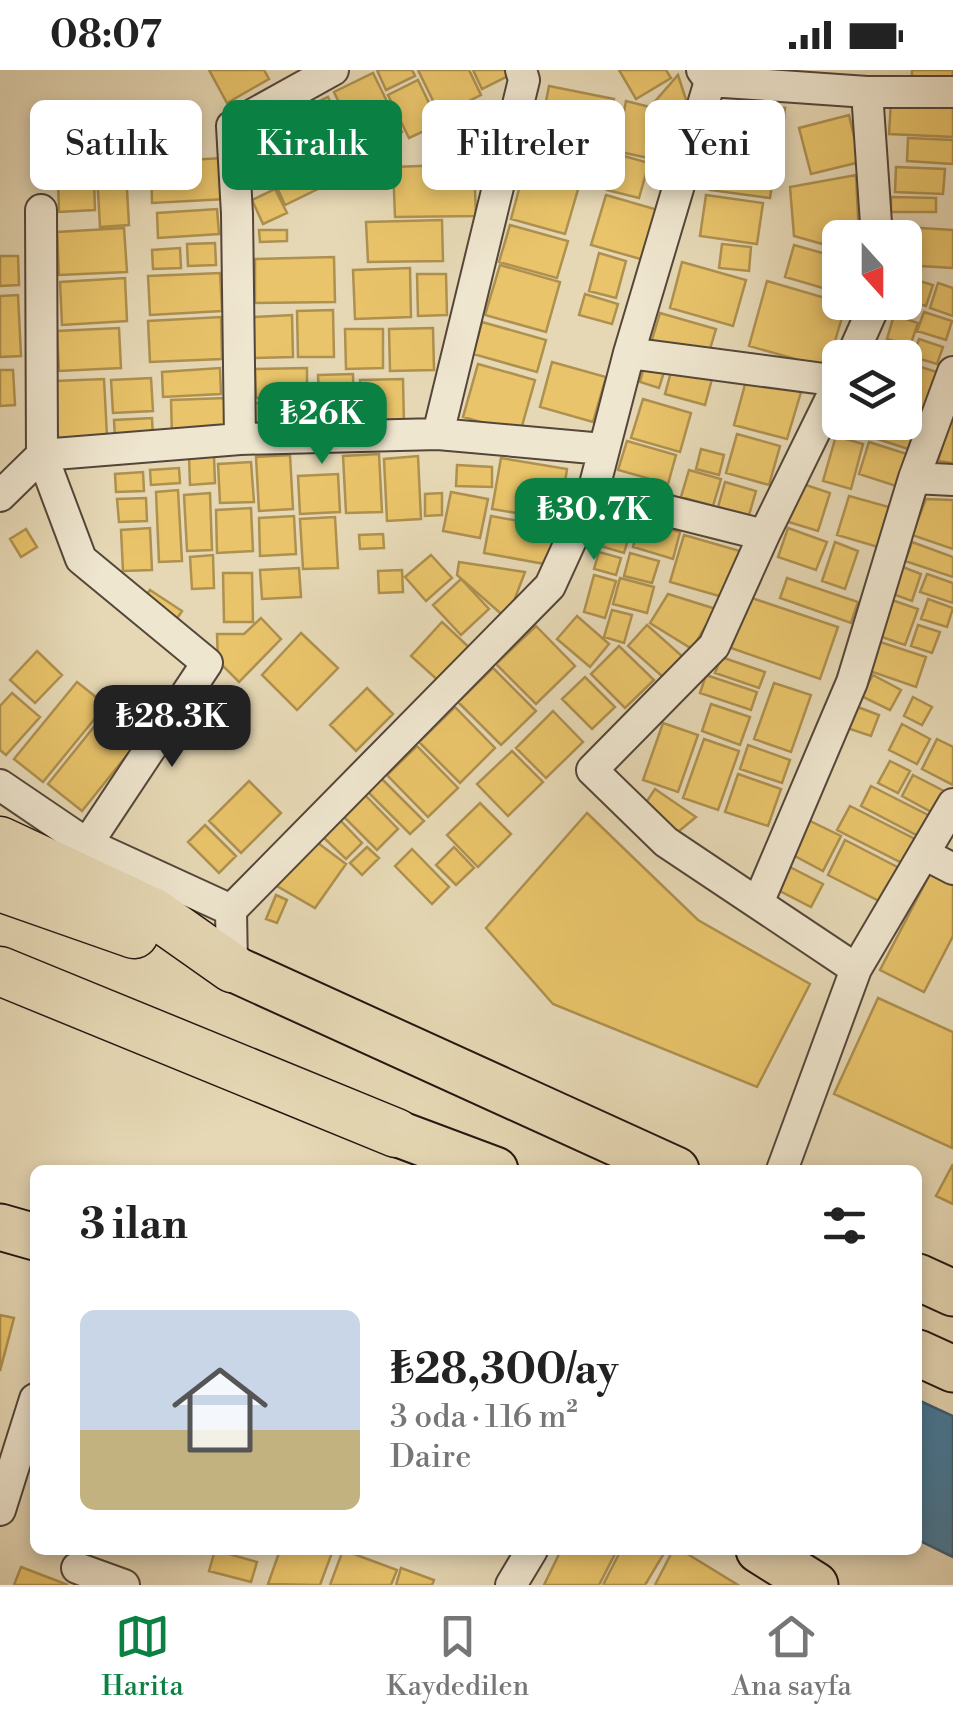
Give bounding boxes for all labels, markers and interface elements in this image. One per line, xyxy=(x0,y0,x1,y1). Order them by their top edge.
text: 08:07 xyxy=(50,12,162,59)
chip: Satılık xyxy=(30,100,202,190)
chip: Kiralık xyxy=(222,100,402,190)
chip: Filtreler xyxy=(422,100,625,190)
chip: Yeni xyxy=(645,100,785,190)
north arrow xyxy=(822,220,922,320)
map controls xyxy=(822,220,922,440)
button: layers xyxy=(822,340,922,440)
pin: ₺26K xyxy=(263,382,381,467)
text: ₺26K xyxy=(280,394,364,434)
pin: ₺30.7K xyxy=(513,478,675,563)
text: ₺30.7K xyxy=(537,490,651,530)
pin: ₺28.3K xyxy=(91,685,253,770)
text: ₺28.3K xyxy=(116,697,228,737)
icon: filters xyxy=(817,1198,872,1253)
text: 3 ilan xyxy=(80,1199,188,1252)
text: ₺28,300/ay xyxy=(390,1344,618,1397)
icon: home xyxy=(160,1350,280,1470)
text: 3 oda · 116 m² xyxy=(390,1397,578,1437)
text: Daire xyxy=(390,1437,471,1477)
tab: Harita xyxy=(101,1609,184,1704)
tab: Kaydedilen xyxy=(386,1609,529,1704)
tab: Ana sayfa xyxy=(732,1609,852,1704)

